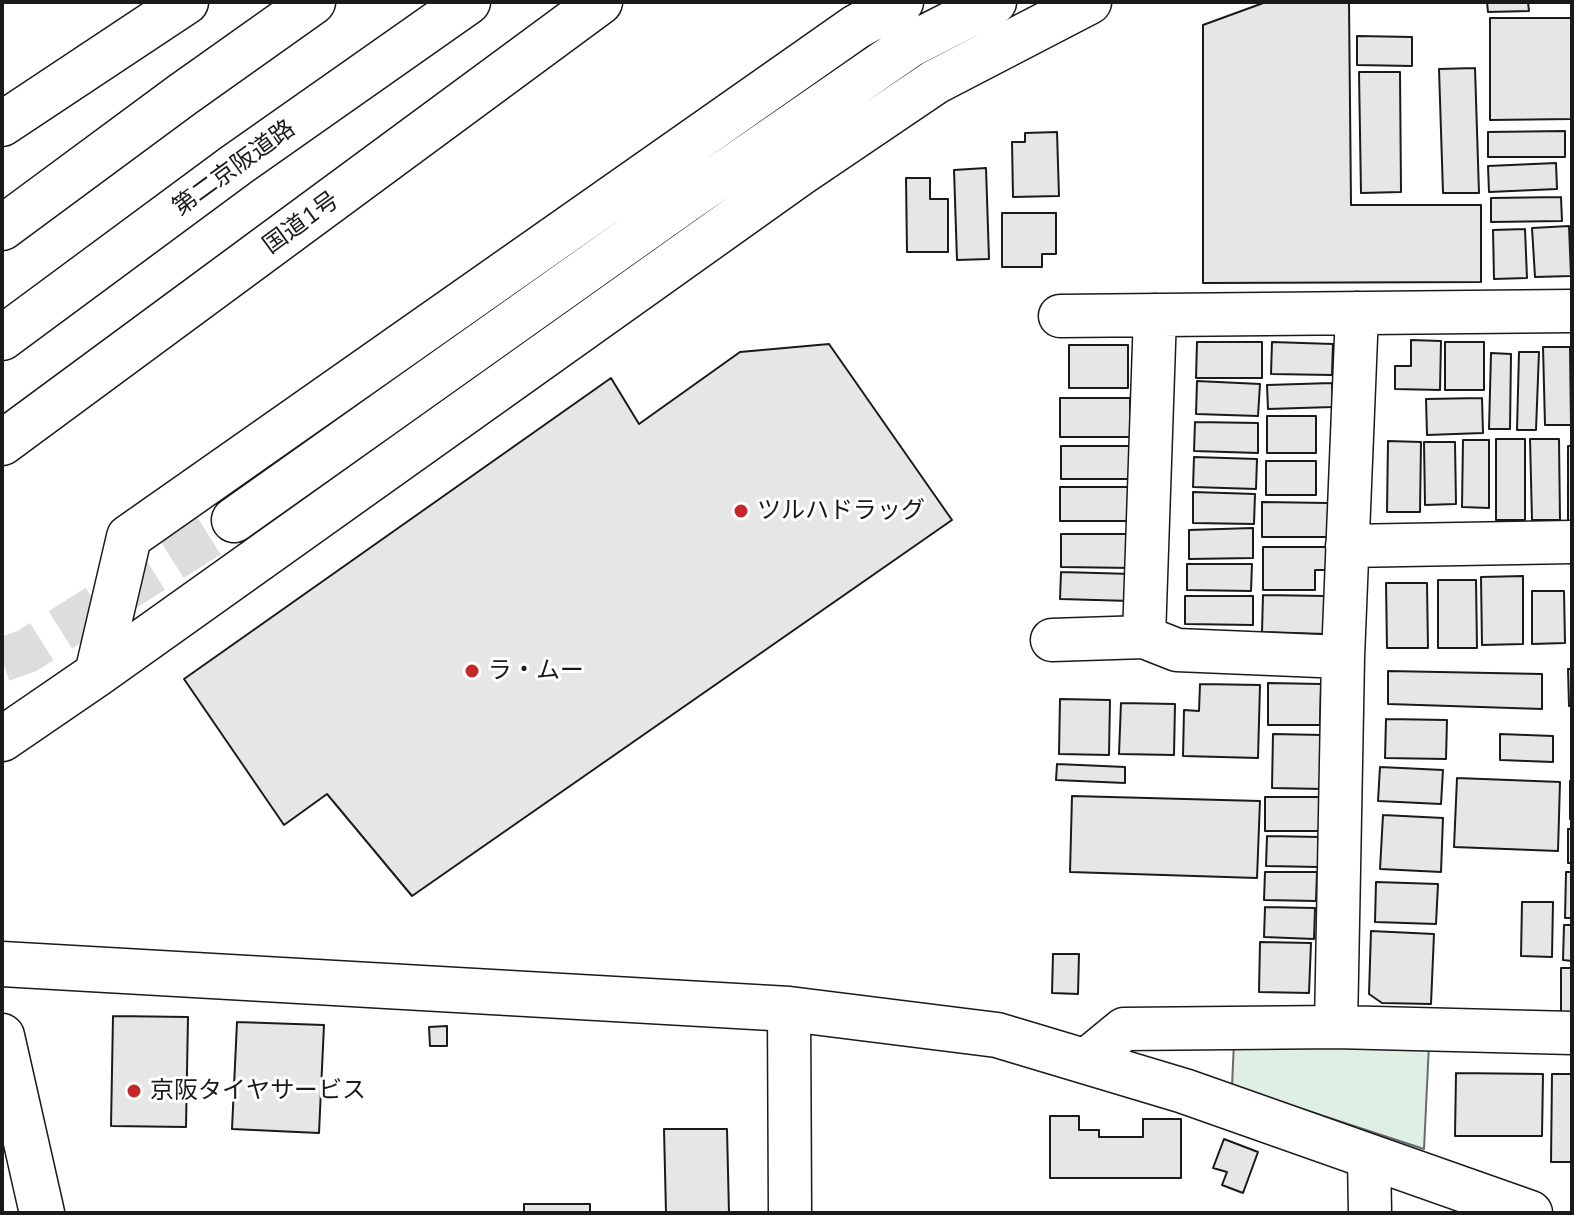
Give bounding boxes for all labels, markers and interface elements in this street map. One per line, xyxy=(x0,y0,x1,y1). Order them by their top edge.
street label: 第二京阪道路 xyxy=(167,114,301,222)
street label: 国道1号 xyxy=(258,186,344,260)
place label: ツルハドラッグ xyxy=(757,497,925,525)
marker: ツルハドラッグ xyxy=(732,502,750,520)
place label: ラ・ムー xyxy=(488,657,584,685)
marker: ラ・ムー xyxy=(463,662,481,680)
place label: 京阪タイヤサービス xyxy=(150,1077,366,1105)
marker: 京阪タイヤサービス xyxy=(125,1082,143,1100)

